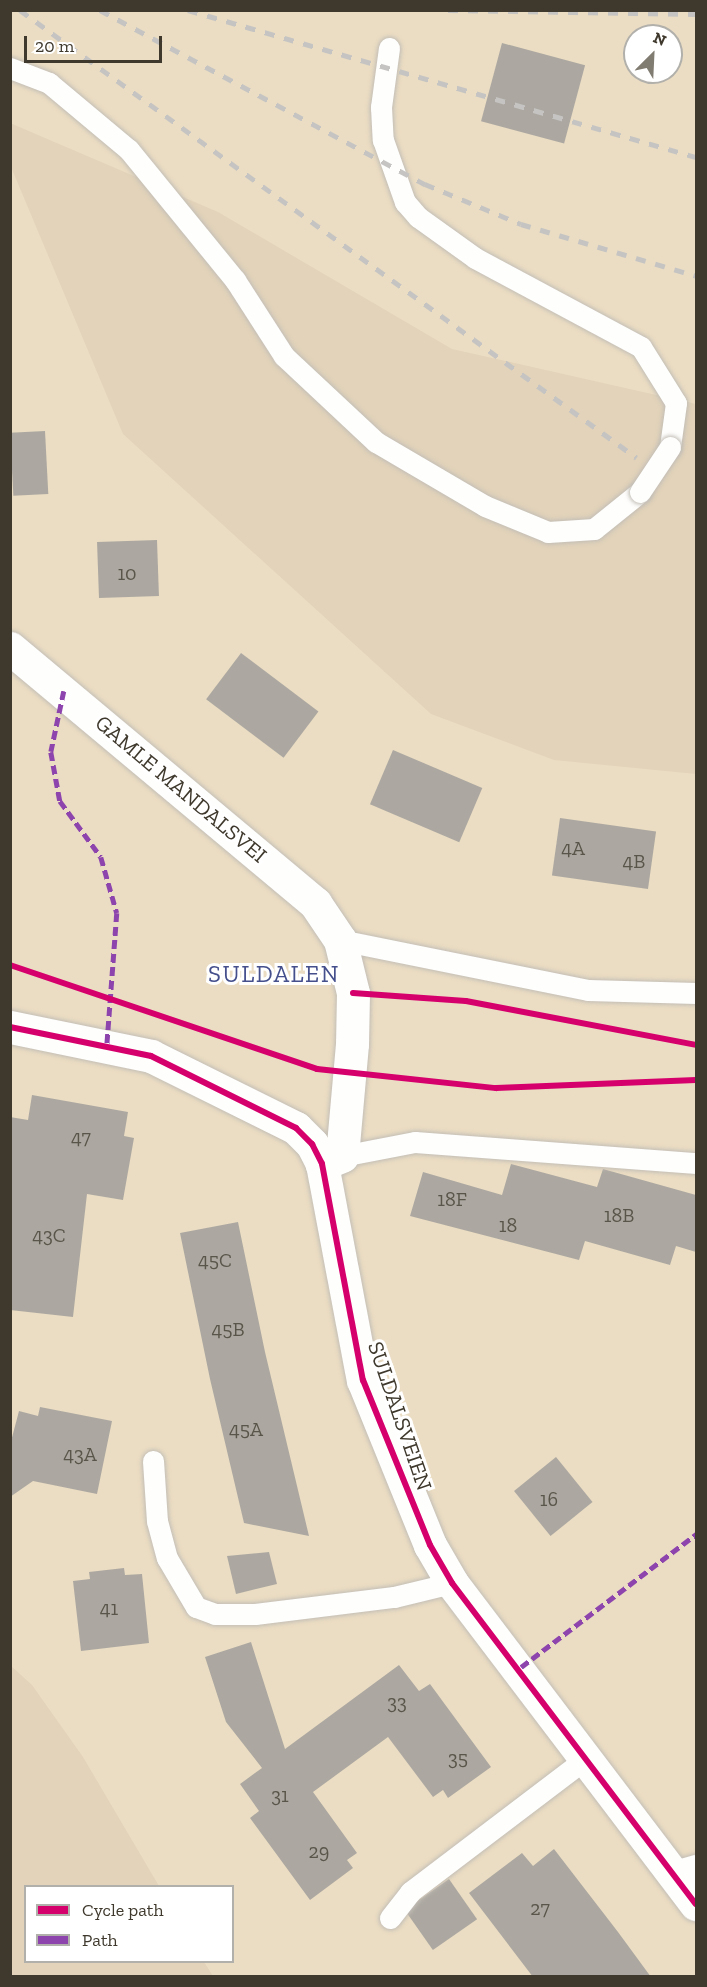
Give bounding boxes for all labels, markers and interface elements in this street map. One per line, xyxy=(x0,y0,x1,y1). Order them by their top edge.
scale bar xyxy=(27,24,165,62)
north arrow xyxy=(623,24,683,84)
text: N xyxy=(650,28,669,50)
text: 20 m xyxy=(35,35,74,57)
house number: 10 xyxy=(117,561,137,585)
street label: GAMLE MANDALSVEI xyxy=(90,710,272,868)
house number: 4A xyxy=(561,836,585,860)
house number: 4B xyxy=(623,849,645,873)
district label: SULDALEN xyxy=(208,960,340,988)
house number: 47 xyxy=(71,1125,91,1149)
house number: 18F xyxy=(437,1187,467,1211)
house number: 18B xyxy=(604,1203,634,1227)
house number: 18 xyxy=(499,1213,517,1237)
house number: 43C xyxy=(32,1223,66,1247)
house number: 45C xyxy=(198,1248,232,1272)
house number: 45B xyxy=(211,1317,245,1341)
street label: SULDALSVEIEN xyxy=(362,1338,438,1494)
house number: 45A xyxy=(229,1417,263,1441)
house number: 43A xyxy=(63,1442,97,1466)
house number: 16 xyxy=(540,1487,558,1511)
house number: 41 xyxy=(100,1596,118,1620)
house number: 33 xyxy=(387,1690,407,1714)
house number: 35 xyxy=(448,1746,468,1770)
house number: 31 xyxy=(271,1783,289,1807)
house number: 29 xyxy=(309,1839,329,1863)
legend xyxy=(24,1885,234,1963)
house number: 27 xyxy=(530,1896,550,1920)
text: Cycle path xyxy=(82,1899,164,1921)
text: Path xyxy=(82,1929,118,1951)

